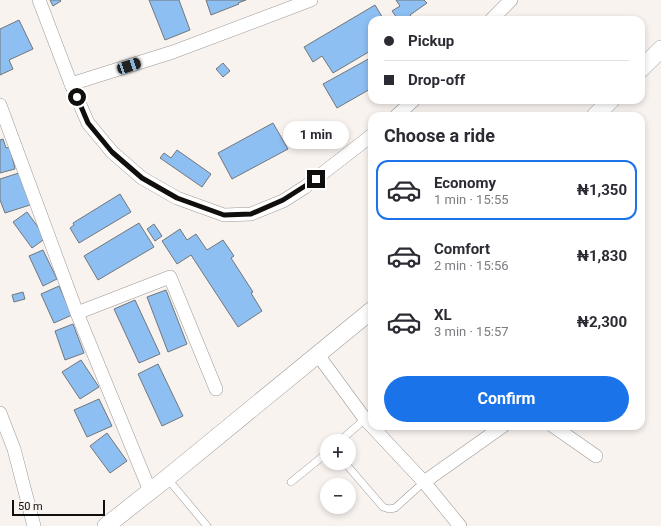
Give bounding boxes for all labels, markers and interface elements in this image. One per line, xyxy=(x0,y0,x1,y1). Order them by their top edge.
text: Pickup xyxy=(408,32,454,50)
car xyxy=(116,57,142,75)
text: Drop-off xyxy=(408,71,465,89)
route start xyxy=(68,88,86,106)
callout: 1 min xyxy=(283,121,349,149)
text: Choose a ride xyxy=(384,125,495,146)
text: 1 min xyxy=(300,127,332,142)
route end xyxy=(307,170,325,188)
icon: car xyxy=(386,172,422,208)
text: Economy xyxy=(434,174,496,192)
text: ₦1,350 xyxy=(577,181,627,199)
text: 1 min · 15:55 xyxy=(434,192,509,207)
icon: car xyxy=(386,238,422,274)
text: Comfort xyxy=(434,240,490,258)
text: ₦1,830 xyxy=(577,247,627,265)
text: 2 min · 15:56 xyxy=(434,258,509,273)
icon: car xyxy=(386,304,422,340)
text: XL xyxy=(434,306,452,324)
text: ₦2,300 xyxy=(577,313,627,331)
text: 3 min · 15:57 xyxy=(434,324,509,339)
button: Confirm xyxy=(384,376,629,422)
map controls xyxy=(320,434,356,514)
button: + xyxy=(320,434,356,470)
button: − xyxy=(320,478,356,514)
scale bar xyxy=(12,498,105,517)
text: 50 m xyxy=(18,500,43,513)

